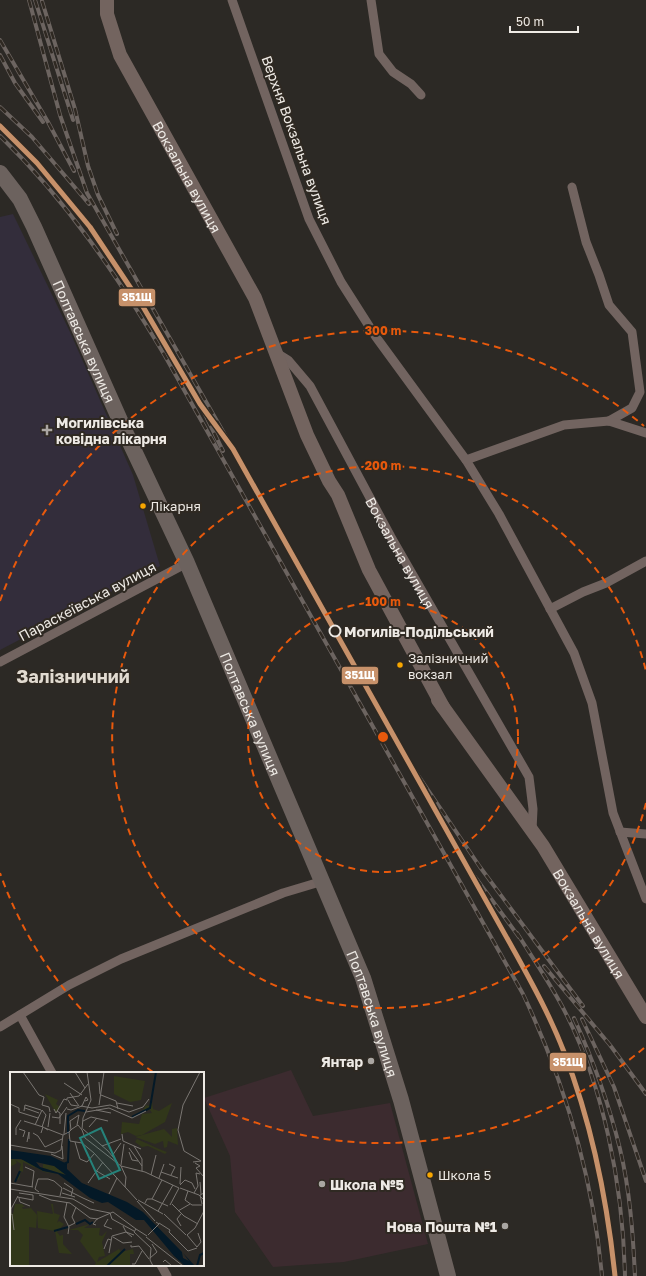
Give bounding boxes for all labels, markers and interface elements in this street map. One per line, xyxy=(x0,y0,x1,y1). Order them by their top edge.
scale bar xyxy=(510,8,578,34)
text: 50 m xyxy=(516,14,544,29)
street label: Верхня Вокзальна вулиця xyxy=(258,53,336,227)
street label: Вокзальна вулиця xyxy=(150,118,225,235)
street label: Полтавська вулиця xyxy=(50,277,119,405)
line badge: 351Щ xyxy=(118,288,156,307)
text: 351Щ xyxy=(122,290,153,303)
text: 300 m xyxy=(365,323,401,338)
place label: Могилівська ковідна лікарня xyxy=(56,414,167,447)
marker: Могилівська ковідна лікарня xyxy=(41,424,53,436)
text: 200 m xyxy=(365,458,401,473)
street label: Вокзальна вулиця xyxy=(363,494,439,611)
place label: Лікарня xyxy=(150,498,201,514)
marker: Лікарня xyxy=(138,501,148,511)
street label: Параскеївська вулиця xyxy=(15,558,159,644)
text: 100 m xyxy=(365,594,401,609)
place label: Могилів-Подільський xyxy=(344,623,494,640)
marker: Могилів-Подільський xyxy=(328,624,342,638)
street label: Полтавська вулиця xyxy=(217,649,285,778)
place label: Залізничний вокзал xyxy=(408,650,488,682)
marker: Залізничний вокзал xyxy=(395,660,405,670)
district label: Залізничний xyxy=(16,665,130,687)
line badge: 351Щ xyxy=(341,666,379,685)
text: 351Щ xyxy=(345,668,376,681)
centre of rings xyxy=(376,730,390,744)
street label: Вокзальна вулиця xyxy=(550,865,629,981)
street label: Полтавська вулиця xyxy=(344,948,402,1079)
line badge: 351Щ xyxy=(549,1052,587,1072)
place label: Янтар xyxy=(321,1053,363,1070)
text: 351Щ xyxy=(553,1055,584,1068)
marker: Янтар xyxy=(366,1056,376,1066)
inset map xyxy=(10,1072,204,1266)
place label: Школа 5 xyxy=(438,1167,491,1183)
marker: Школа 5 xyxy=(425,1170,435,1180)
place label: Школа №5 xyxy=(330,1176,405,1193)
marker: Школа №5 xyxy=(317,1179,327,1189)
place label: Нова Пошта №1 xyxy=(386,1218,497,1235)
marker: Нова Пошта №1 xyxy=(500,1221,510,1231)

